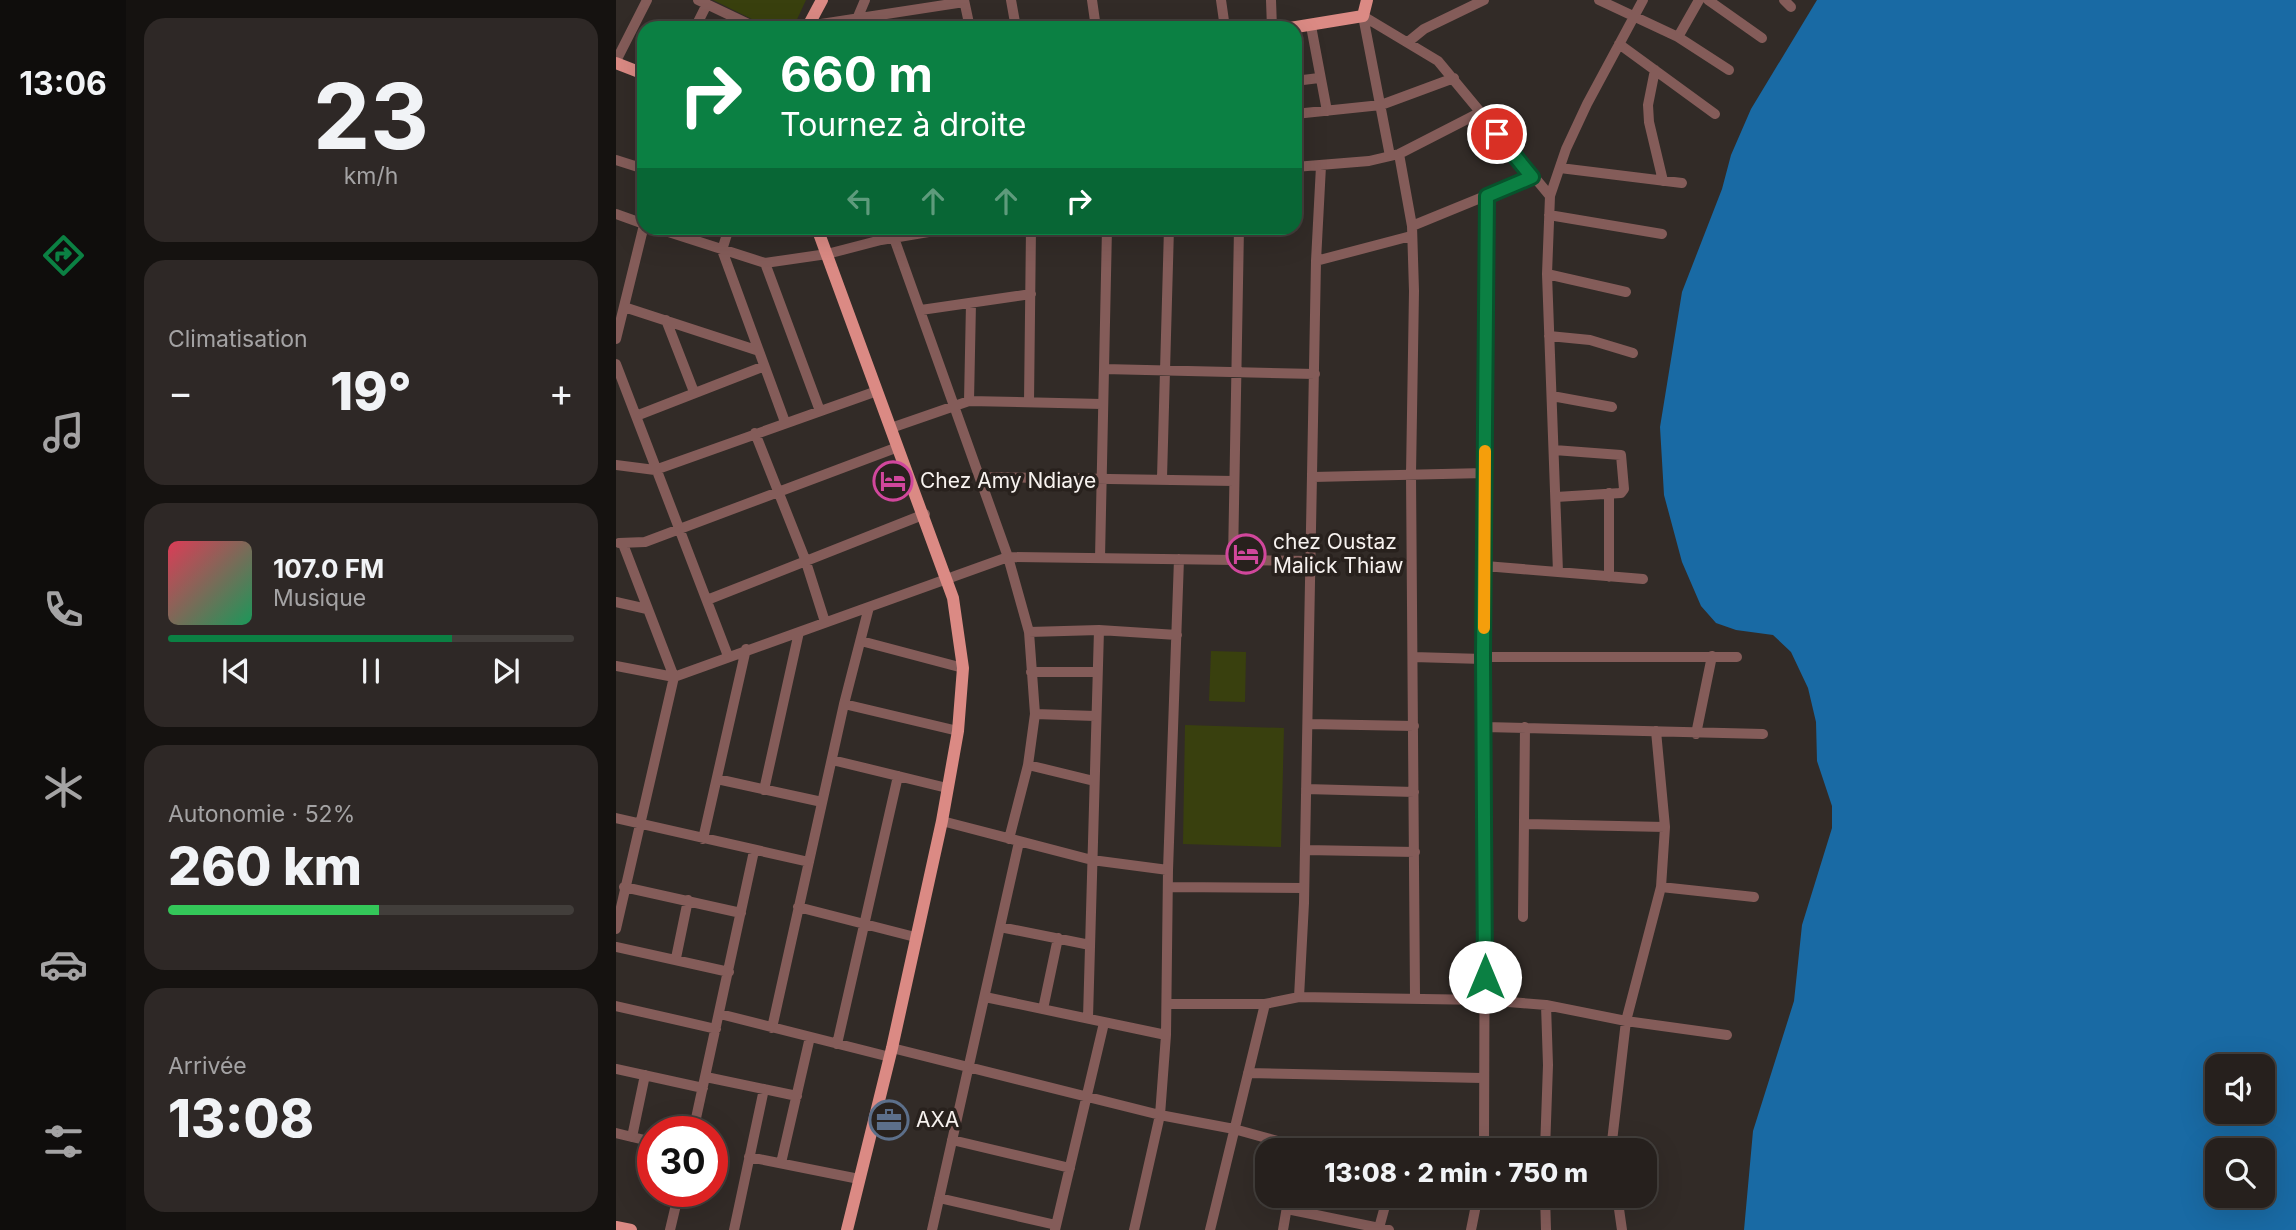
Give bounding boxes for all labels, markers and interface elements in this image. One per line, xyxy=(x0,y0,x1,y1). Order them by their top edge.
text: 660 m xyxy=(780,45,933,104)
icon: right xyxy=(665,49,756,140)
text: 23 xyxy=(313,61,429,171)
text: 13:06 xyxy=(19,64,107,103)
pin xyxy=(1467,104,1527,164)
text: Tournez à droite xyxy=(780,105,1026,144)
icon: arrive xyxy=(1478,115,1516,153)
text: km/h xyxy=(344,162,398,190)
icon: left xyxy=(841,182,879,220)
icon: ahead xyxy=(914,182,952,220)
icon: ahead xyxy=(987,182,1025,220)
icon: right xyxy=(1060,182,1098,220)
icon: directions xyxy=(39,231,88,280)
text: Climatisation xyxy=(168,325,308,353)
text: 19° xyxy=(330,360,412,423)
text: − xyxy=(168,369,193,415)
text: + xyxy=(549,369,574,415)
icon: music xyxy=(39,408,88,457)
hotel icon: Chez Amy Ndiaye xyxy=(872,460,914,502)
place label: Chez Amy Ndiaye xyxy=(920,468,1096,493)
place label: chez Oustaz Malick Thiaw xyxy=(1273,529,1403,578)
hotel icon: chez Oustaz Malick Thiaw xyxy=(1225,533,1267,575)
text: 107.0 FM xyxy=(273,553,384,584)
text: Musique xyxy=(273,584,366,612)
icon: phone xyxy=(39,585,88,634)
icon: previous xyxy=(217,652,255,690)
icon: pause xyxy=(352,652,390,690)
icon: next xyxy=(487,652,525,690)
icon: climate xyxy=(39,763,88,812)
text: Autonomie · 52% xyxy=(168,800,355,828)
text: 260 km xyxy=(168,835,362,898)
icon: car xyxy=(39,940,88,989)
position arrow xyxy=(1448,940,1522,1014)
text: Arrivée xyxy=(168,1052,247,1080)
map controls xyxy=(2205,1054,2275,1208)
button: sound xyxy=(2205,1054,2275,1124)
text: 13:08 xyxy=(168,1087,314,1150)
office icon: AXA xyxy=(868,1099,910,1141)
place label: AXA xyxy=(916,1107,959,1132)
speed limit sign: 30 xyxy=(637,1116,728,1207)
icon: filters xyxy=(39,1117,88,1166)
button: search xyxy=(2205,1138,2275,1208)
text: 13:08 · 2 min · 750 m xyxy=(1324,1157,1588,1188)

